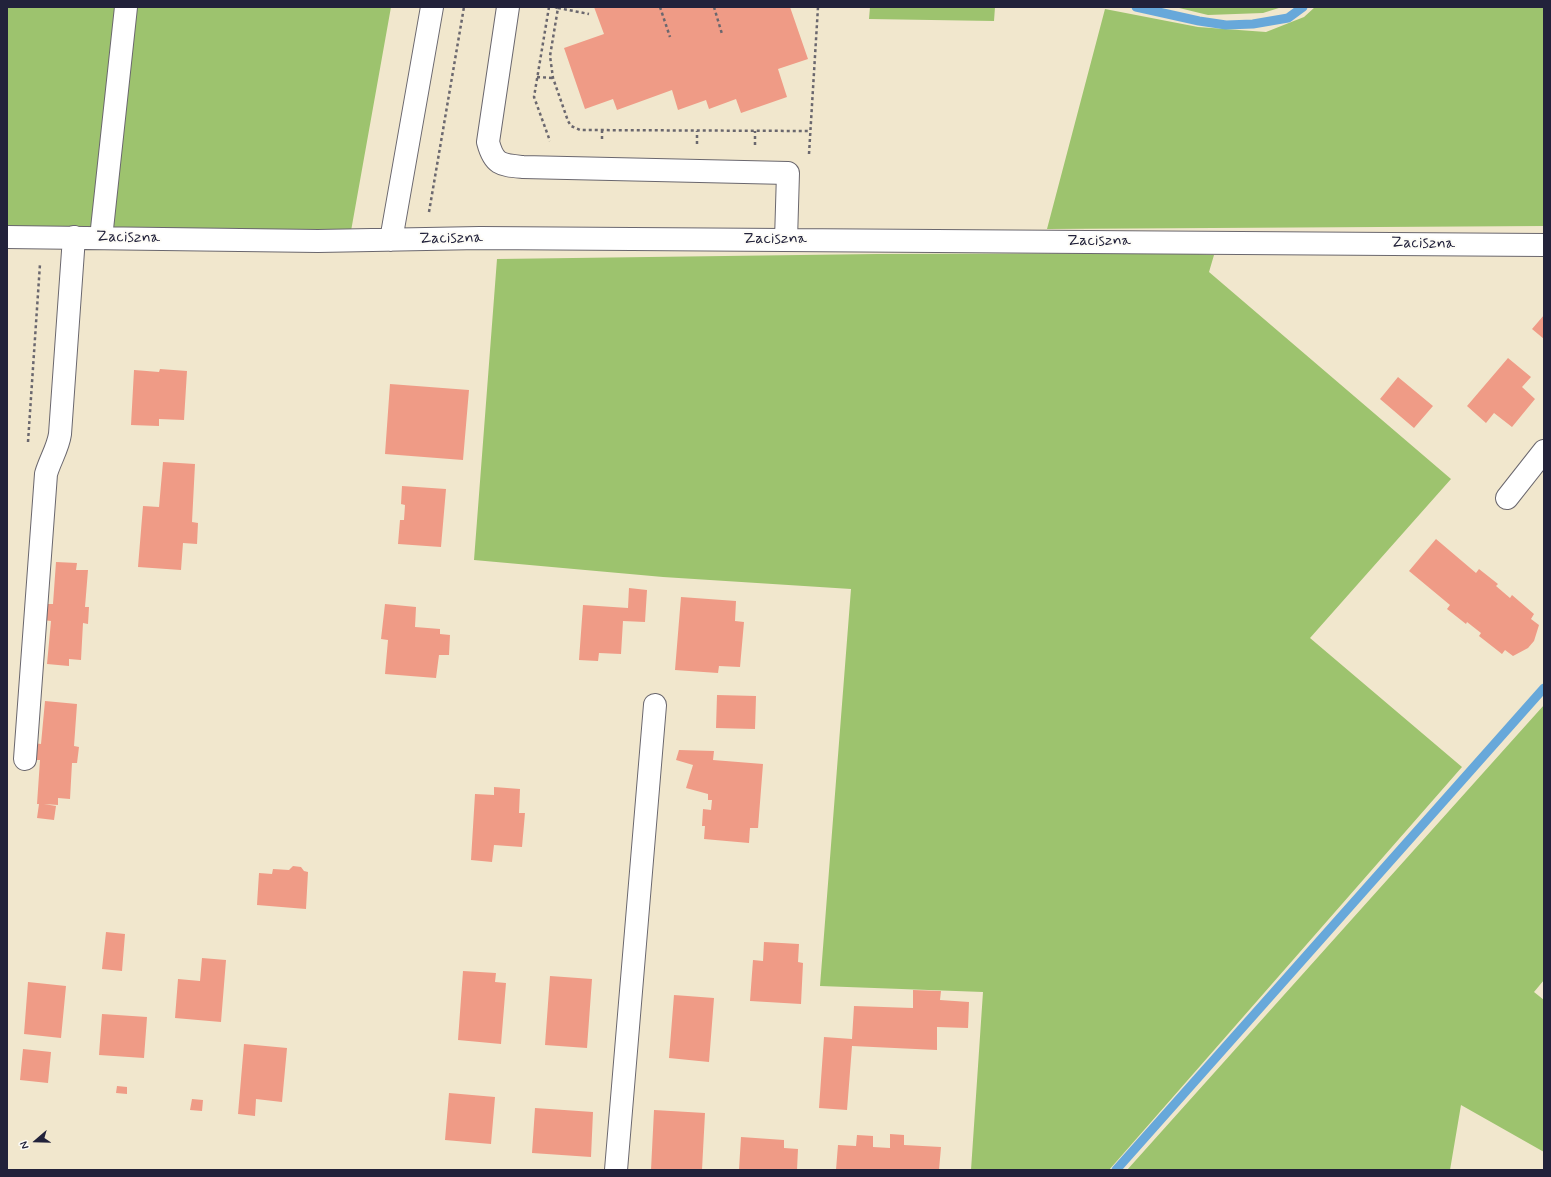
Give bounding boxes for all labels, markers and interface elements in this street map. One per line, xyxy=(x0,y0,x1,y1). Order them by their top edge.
street label: Zaciszna xyxy=(96,228,160,248)
street label: Zaciszna xyxy=(419,229,483,249)
street label: Zaciszna xyxy=(743,230,807,250)
street label: Zaciszna xyxy=(1067,232,1131,252)
street label: Zaciszna xyxy=(1391,234,1455,254)
north arrow xyxy=(16,1121,56,1161)
text: N xyxy=(17,1139,33,1151)

